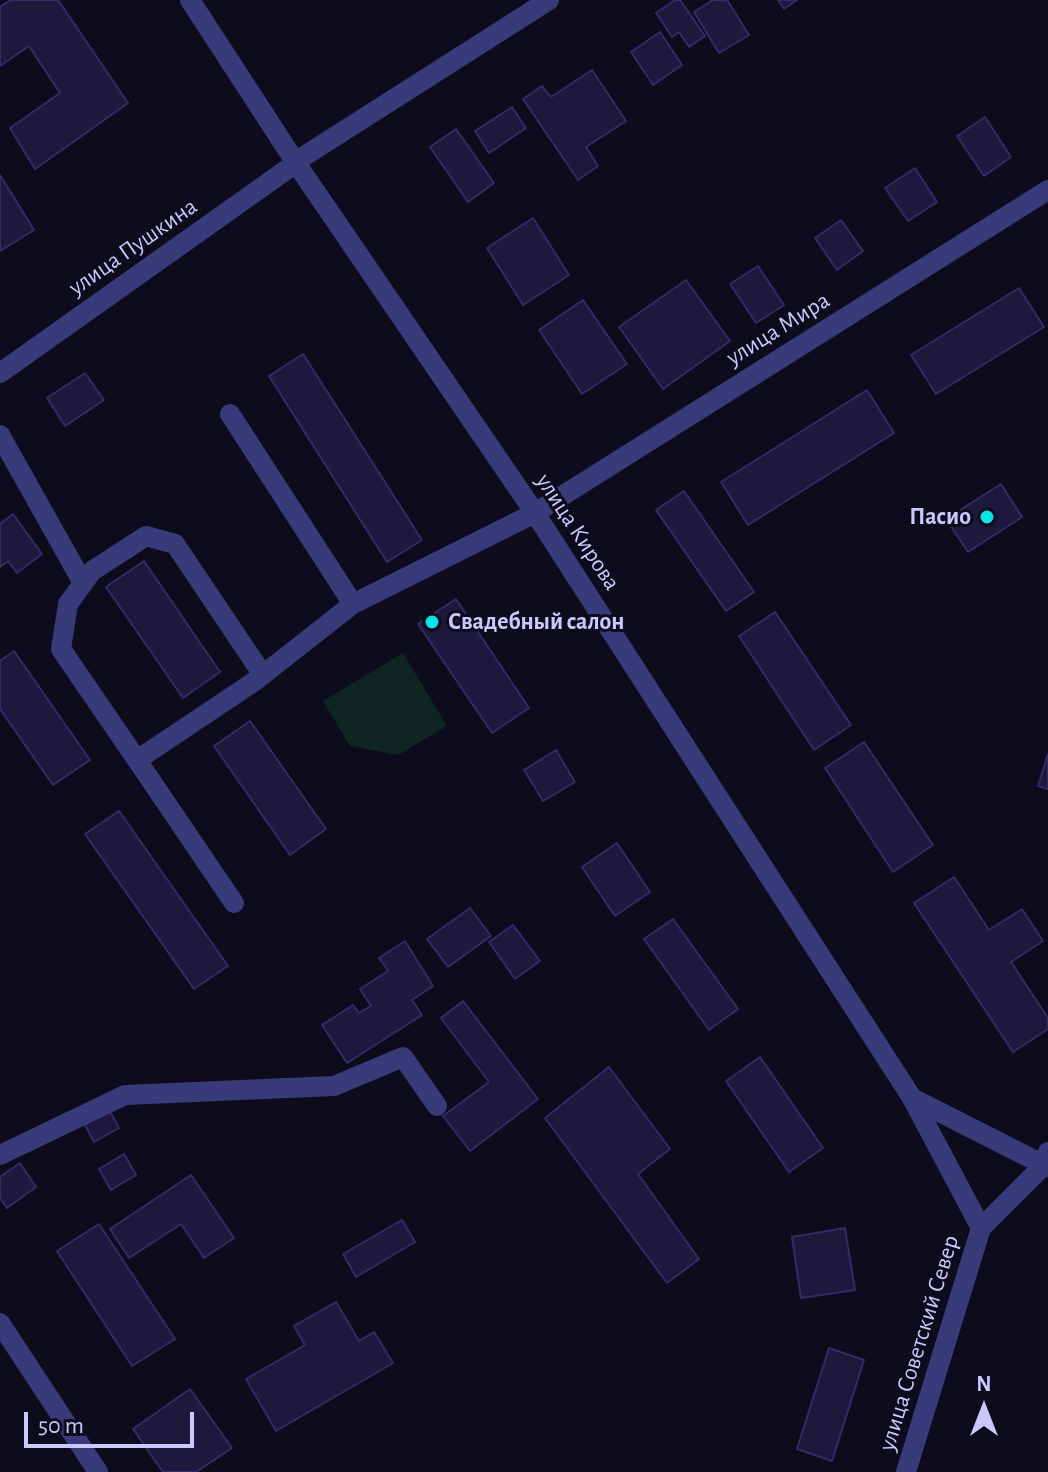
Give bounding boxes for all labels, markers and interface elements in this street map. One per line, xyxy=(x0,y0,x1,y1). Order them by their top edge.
street label: улица Пушкина xyxy=(63,192,203,302)
street label: улица Мира xyxy=(721,286,835,372)
street label: улица Кирова xyxy=(530,468,626,596)
place label: Пасио xyxy=(909,503,971,531)
marker: Пасио xyxy=(978,508,996,526)
place label: Свадебный салон xyxy=(448,608,624,636)
marker: Свадебный салон xyxy=(423,613,441,631)
street label: улица Советский Север xyxy=(872,1232,966,1454)
north arrow xyxy=(944,1368,1024,1448)
text: N xyxy=(976,1373,992,1395)
scale bar xyxy=(28,1396,198,1446)
text: 50 m xyxy=(38,1414,84,1438)

